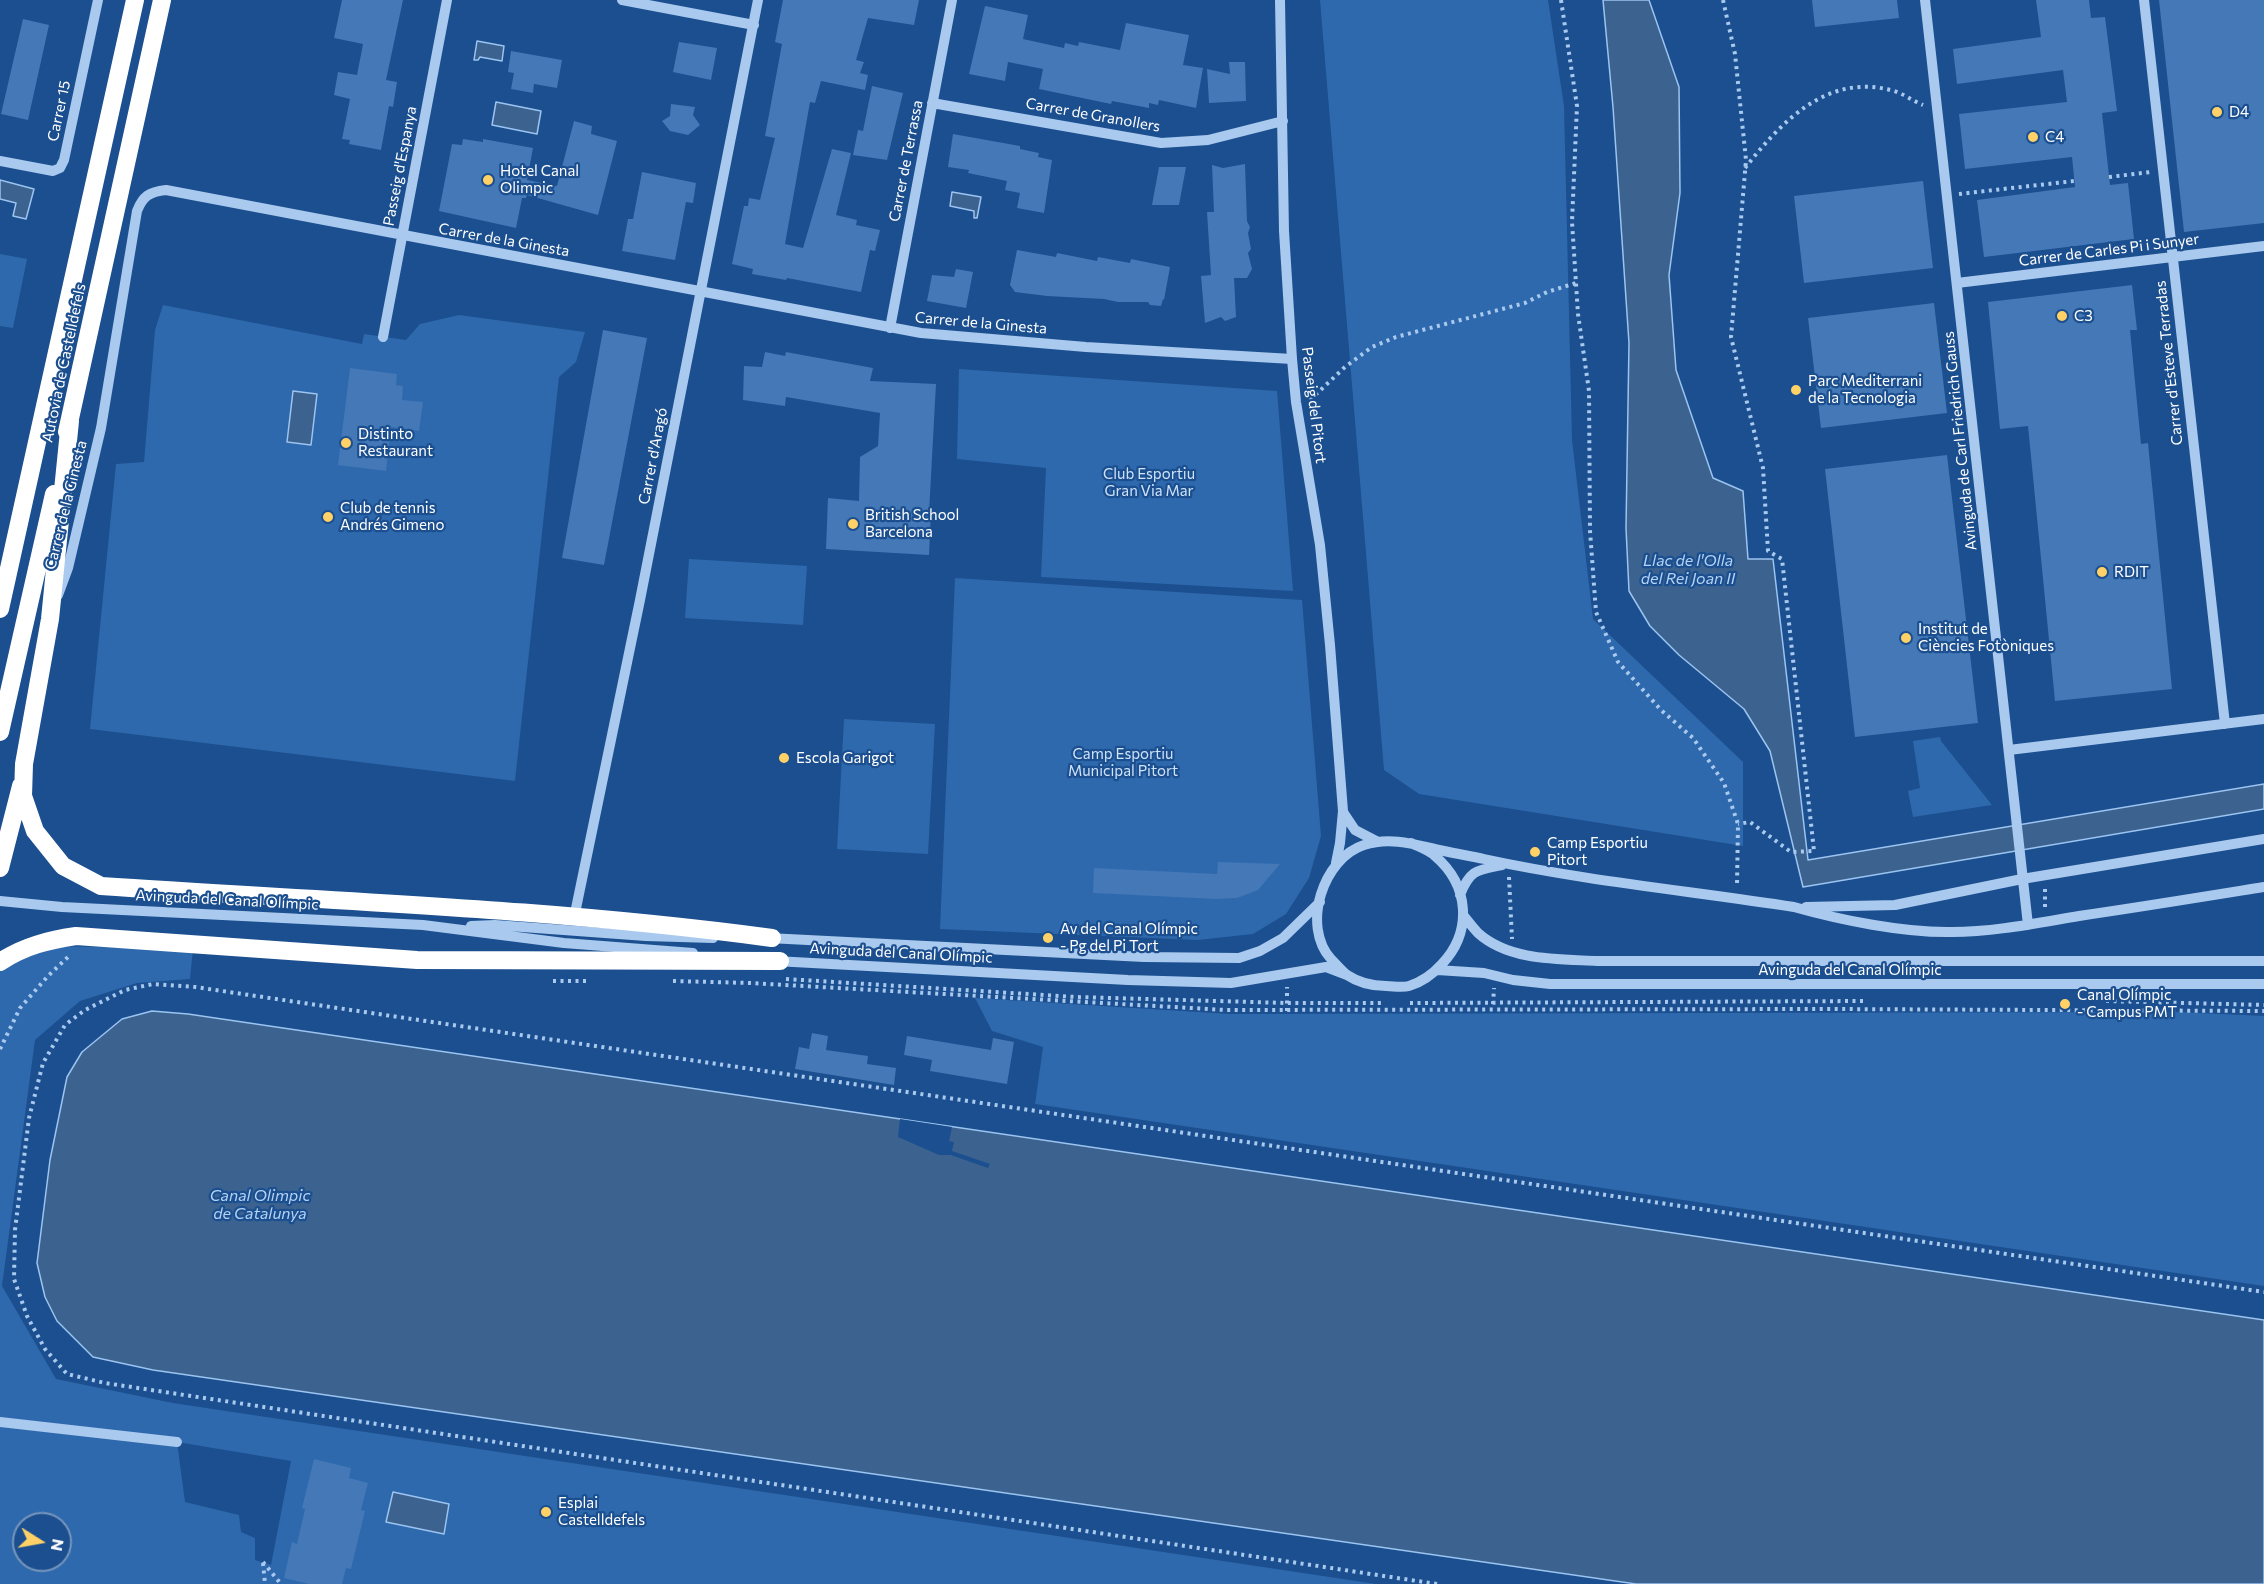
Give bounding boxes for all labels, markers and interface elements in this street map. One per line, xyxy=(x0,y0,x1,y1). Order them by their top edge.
street label: Carrer 15 xyxy=(44,79,74,143)
street label: Carrer de Granollers xyxy=(1024,94,1162,136)
street label: Carrer de Terrassa xyxy=(885,99,927,223)
place label: D4 xyxy=(2229,103,2249,121)
street label: Passeig d'Espanya xyxy=(380,105,420,227)
marker: D4 xyxy=(2210,105,2224,119)
place label: C4 xyxy=(2045,128,2064,146)
marker: C4 xyxy=(2026,130,2040,144)
place label: Hotel Canal Olimpic xyxy=(500,162,579,197)
marker: Hotel Canal Olimpic xyxy=(481,173,495,187)
street label: Carrer de la Ginesta xyxy=(437,220,571,260)
street label: Carrer de Carles Pi i Sunyer xyxy=(2018,230,2200,270)
street label: Carrer d'Esteve Terradas xyxy=(2151,280,2187,446)
street label: Autovia de Castelldefels xyxy=(38,282,90,444)
place label: C3 xyxy=(2074,307,2093,325)
street label: Carrer de la Ginesta xyxy=(914,308,1048,338)
marker: C3 xyxy=(2055,309,2069,323)
street label: Avinguda de Carl Friedrich Gauss xyxy=(1940,330,1980,552)
street label: Passeig del Pitort xyxy=(1298,346,1330,464)
place label: Parc Mediterrani de la Tecnologia xyxy=(1808,372,1922,407)
marker: Parc Mediterrani de la Tecnologia xyxy=(1789,383,1803,397)
street label: Carrer d'Aragó xyxy=(635,406,671,506)
place label: Distinto Restaurant xyxy=(358,425,433,460)
marker: Distinto Restaurant xyxy=(339,436,353,450)
street label: Carrer de la Ginesta xyxy=(41,438,91,572)
park label: Club Esportiu Gran Via Mar xyxy=(1103,465,1195,500)
place label: Club de tennis Andrés Gimeno xyxy=(340,499,444,534)
place label: British School Barcelona xyxy=(865,506,959,541)
marker: Club de tennis Andrés Gimeno xyxy=(321,510,335,524)
marker: British School Barcelona xyxy=(846,517,860,531)
water label: Llac de l'Olla del Rei Joan II xyxy=(1641,551,1735,589)
place label: RDIT xyxy=(2114,563,2149,581)
marker: RDIT xyxy=(2095,565,2109,579)
place label: Institut de Ciències Fotòniques xyxy=(1918,620,2054,655)
marker: Institut de Ciències Fotòniques xyxy=(1899,631,1913,645)
park label: Camp Esportiu Municipal Pitort xyxy=(1068,745,1178,780)
place label: Escola Garigot xyxy=(796,749,894,767)
marker: Escola Garigot xyxy=(777,751,791,765)
place label: Camp Esportiu Pitort xyxy=(1547,834,1648,869)
marker: Camp Esportiu Pitort xyxy=(1528,845,1542,859)
street label: Avinguda del Canal Olímpic xyxy=(135,886,319,914)
place label: Av del Canal Olímpic - Pg del Pi Tort xyxy=(1060,920,1198,955)
marker: Av del Canal Olímpic - Pg del Pi Tort xyxy=(1041,931,1055,945)
street label: Avinguda del Canal Olímpic xyxy=(809,939,993,967)
street label: Avinguda del Canal Olímpic xyxy=(1758,961,1942,979)
place label: Canal Olímpic - Campus PMT xyxy=(2077,986,2177,1021)
marker: Canal Olímpic - Campus PMT xyxy=(2058,997,2072,1011)
water label: Canal Olimpic de Catalunya xyxy=(210,1186,310,1224)
place label: Esplai Castelldefels xyxy=(558,1494,645,1529)
marker: Esplai Castelldefels xyxy=(539,1505,553,1519)
north arrow xyxy=(12,1512,72,1572)
text: N xyxy=(48,1537,69,1553)

